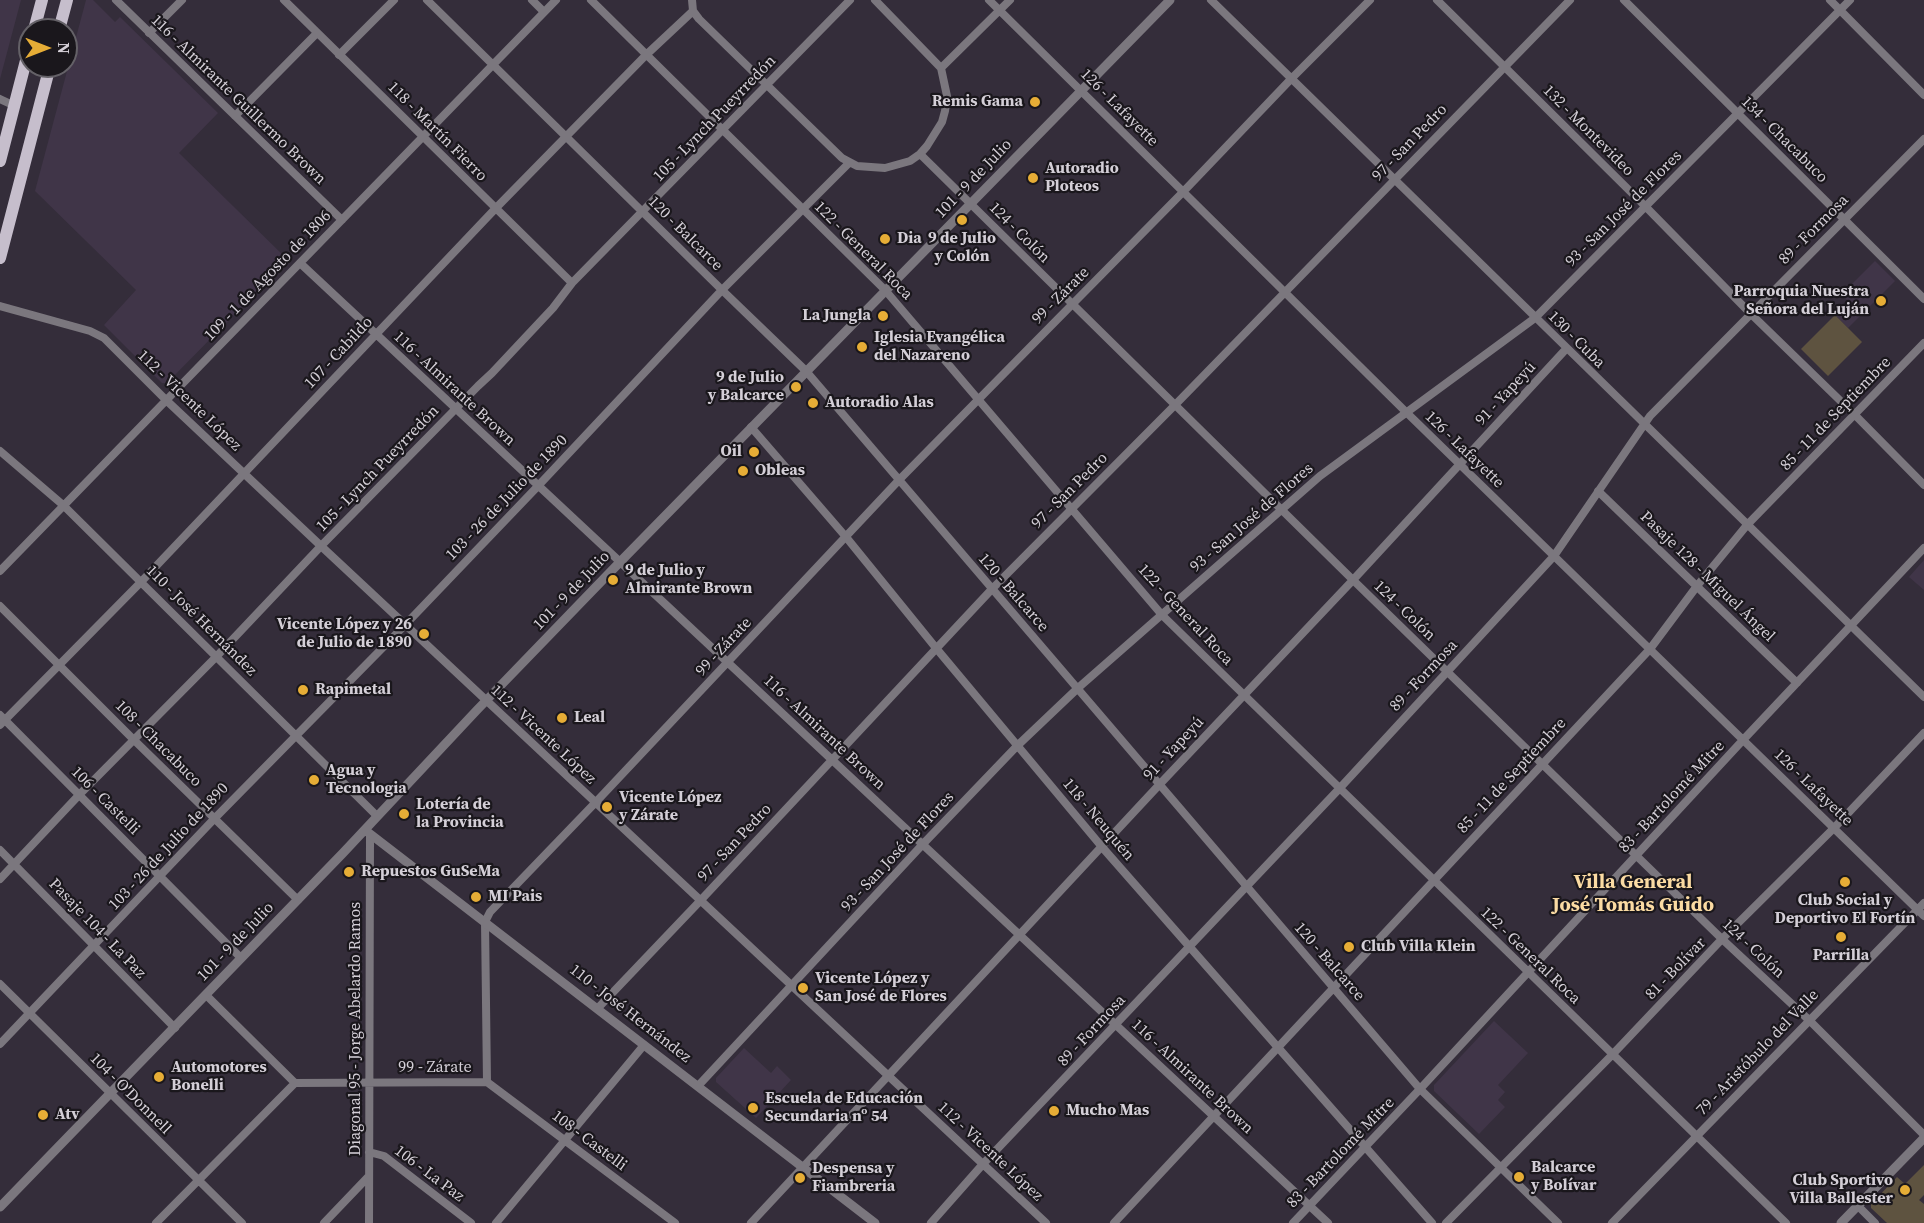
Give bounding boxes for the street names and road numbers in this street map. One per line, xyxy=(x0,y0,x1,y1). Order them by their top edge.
street label: 116 - Almirante Guillermo Brown xyxy=(146,11,330,189)
street label: 105 - Lynch Pueyrredón xyxy=(650,52,780,186)
street label: 126 - Lafayette xyxy=(1076,65,1162,151)
street label: 118 - Martín Fierro xyxy=(383,78,491,186)
street label: 132 - Montevideo xyxy=(1538,81,1638,181)
street label: 134 - Chacabuco xyxy=(1737,93,1831,187)
street label: 97 - San Pedro xyxy=(1368,100,1452,186)
street label: 101 - 9 de Julio xyxy=(932,136,1016,222)
street label: 93 - San José de Flores xyxy=(1562,147,1686,271)
street label: 89 - Formosa xyxy=(1775,191,1853,269)
street label: 120 - Balcarce xyxy=(644,193,726,275)
street label: 122 - General Roca xyxy=(810,198,916,304)
street label: 124 - Colón xyxy=(984,198,1054,268)
street label: 109 - 1 de Agosto de 1806 xyxy=(201,207,335,345)
street label: 99 - Zárate xyxy=(1028,263,1094,329)
street label: 130 - Cuba xyxy=(1543,307,1609,373)
street label: 107 - Cabildo xyxy=(301,313,377,393)
street label: 116 - Almirante Brown xyxy=(389,328,519,450)
street label: 112 - Vicente López xyxy=(133,346,245,456)
street label: 85 - 11 de Septiembre xyxy=(1777,353,1895,475)
street label: 91 - Yapeyú xyxy=(1472,358,1540,430)
street label: 105 - Lynch Pueyrredón xyxy=(313,402,443,536)
street label: 126 - Lafayette xyxy=(1420,407,1508,493)
street label: 103 - 26 de Julio de 1890 xyxy=(442,431,572,565)
street label: 97 - San Pedro xyxy=(1028,449,1112,533)
street label: 93 - San José de Flores xyxy=(1186,459,1318,577)
street label: Pasaje 128 - Miguel Ángel xyxy=(1636,508,1778,646)
street label: 101 - 9 de Julio xyxy=(530,548,614,634)
street label: 120 - Balcarce xyxy=(974,550,1052,636)
street label: 122 - General Roca xyxy=(1133,560,1237,670)
street label: 110 - José Hernández xyxy=(142,562,260,680)
street label: 124 - Colón xyxy=(1369,577,1439,645)
street label: 99 - Zárate xyxy=(692,614,756,680)
street label: 89 - Formosa xyxy=(1386,636,1462,716)
street label: 116 - Almirante Brown xyxy=(759,672,889,794)
street label: 112 - Vicente López xyxy=(486,681,600,789)
street label: 108 - Chacabuco xyxy=(111,697,205,791)
street label: 91 - Yapeyú xyxy=(1140,713,1208,785)
street label: 85 - 11 de Septiembre xyxy=(1453,714,1571,838)
street label: 83 - Bartolomé Mitre xyxy=(1615,737,1729,857)
street label: 126 - Lafayette xyxy=(1769,745,1857,831)
street label: 106 - Castelli xyxy=(67,763,143,839)
street label: 118 - Neuquén xyxy=(1058,775,1138,865)
street label: 103 - 26 de Julio de 1890 xyxy=(105,779,233,915)
street label: 93 - San José de Flores xyxy=(837,788,959,916)
street label: 97 - San Pedro xyxy=(694,800,776,886)
street label: Pasaje 104 - La Paz xyxy=(44,875,150,983)
street label: 101 - 9 de Julio xyxy=(194,899,278,985)
street label: Diagonal 95 - Jorge Abelardo Ramos xyxy=(346,902,366,1156)
street label: 122 - General Roca xyxy=(1476,903,1584,1009)
street label: 124 - Colón xyxy=(1718,915,1788,983)
street label: 120 - Balcarce xyxy=(1290,919,1368,1005)
street label: 81 - Bolívar xyxy=(1642,934,1710,1004)
street label: 110 - José Hernández xyxy=(565,961,695,1067)
street label: 79 - Aristóbulo del Valle xyxy=(1693,986,1823,1120)
street label: 89 - Formosa xyxy=(1054,991,1130,1071)
street label: 116 - Almirante Brown xyxy=(1127,1016,1257,1138)
street label: 104 - O'Donnell xyxy=(85,1049,175,1139)
street label: 99 - Zárate xyxy=(398,1058,472,1078)
street label: 83 - Bartolomé Mitre xyxy=(1283,1094,1399,1212)
street label: 112 - Vicente López xyxy=(933,1098,1047,1206)
street label: 108 - Castelli xyxy=(548,1107,630,1175)
street label: 106 - La Paz xyxy=(390,1141,468,1207)

